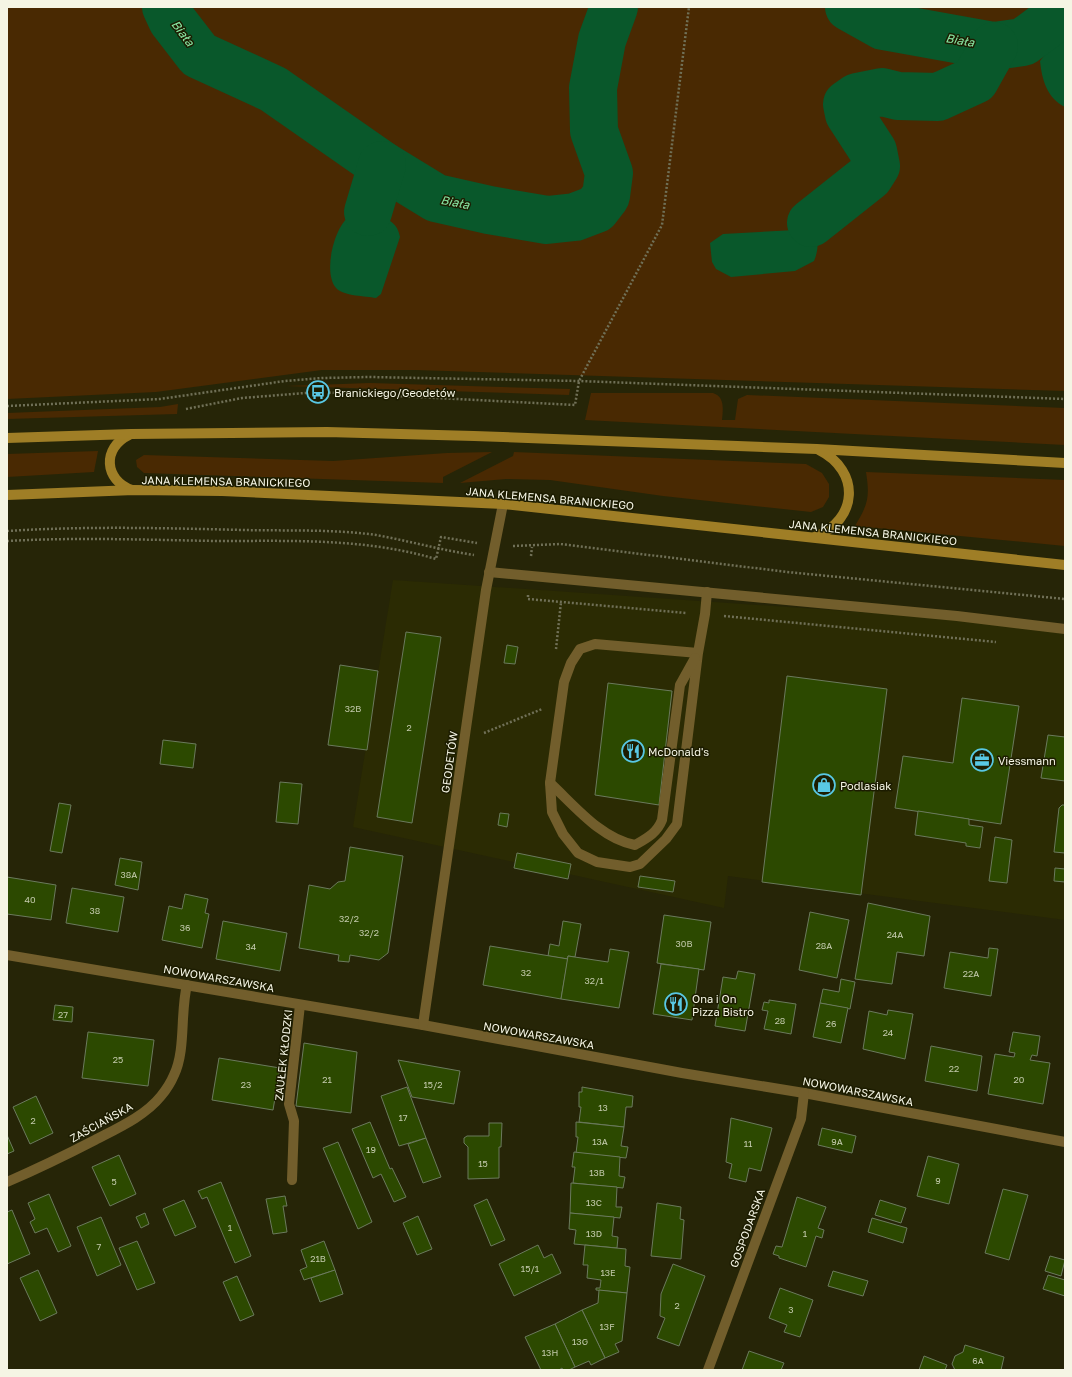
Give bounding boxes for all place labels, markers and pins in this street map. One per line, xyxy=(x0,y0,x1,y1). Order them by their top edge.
bus stop icon: Branickiego/Geodetów xyxy=(305,379,331,405)
place label: Branickiego/Geodetów xyxy=(334,386,455,399)
restaurant icon: McDonald's xyxy=(620,738,646,764)
place label: McDonald's xyxy=(648,745,709,758)
office icon: Viessmann xyxy=(969,747,995,773)
place label: Viessmann xyxy=(998,754,1056,767)
shop icon: Podlasiak xyxy=(811,772,837,798)
place label: Podlasiak xyxy=(840,779,891,792)
restaurant icon: Ona i On Pizza Bistro xyxy=(663,991,689,1017)
place label: Ona i On Pizza Bistro xyxy=(692,992,754,1018)

